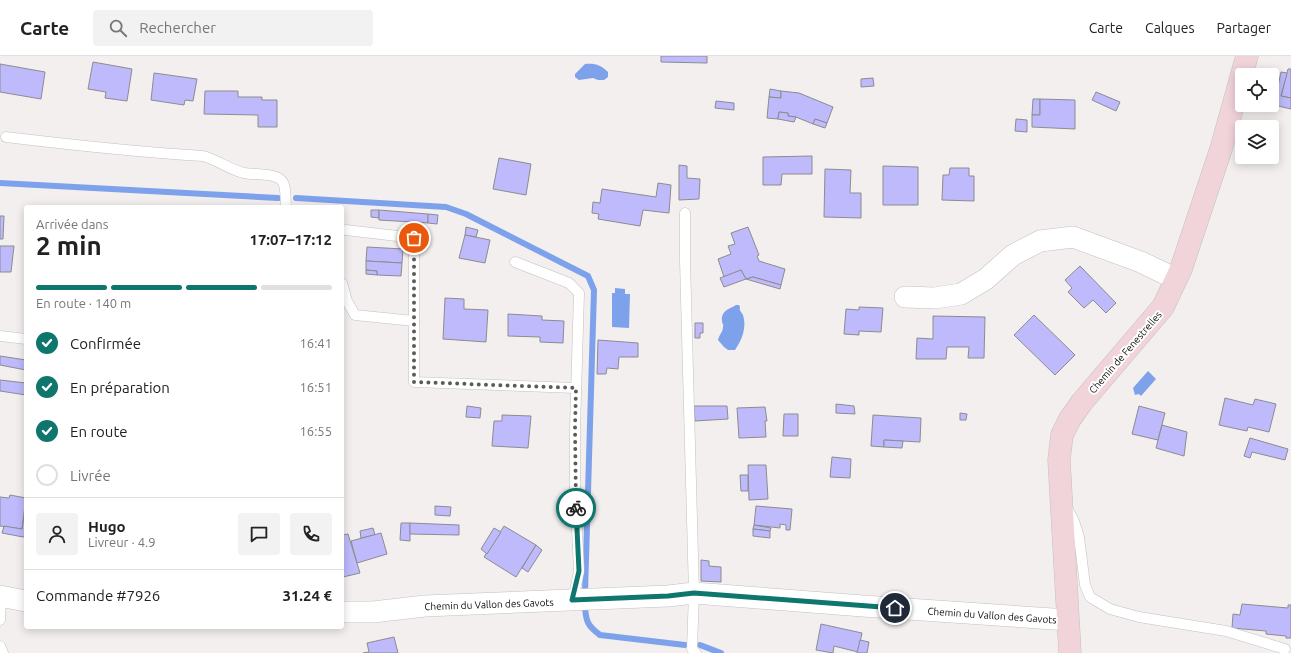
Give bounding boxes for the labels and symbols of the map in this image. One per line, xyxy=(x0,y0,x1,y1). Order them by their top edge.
pin xyxy=(397,221,431,255)
street label: Chemin de Fenestrelles xyxy=(1087,309,1164,395)
courier xyxy=(556,488,596,528)
pin xyxy=(878,591,912,625)
street label: Chemin du Vallon des Gavots xyxy=(424,597,554,612)
street label: Chemin du Vallon des Gavots xyxy=(927,605,1057,625)

